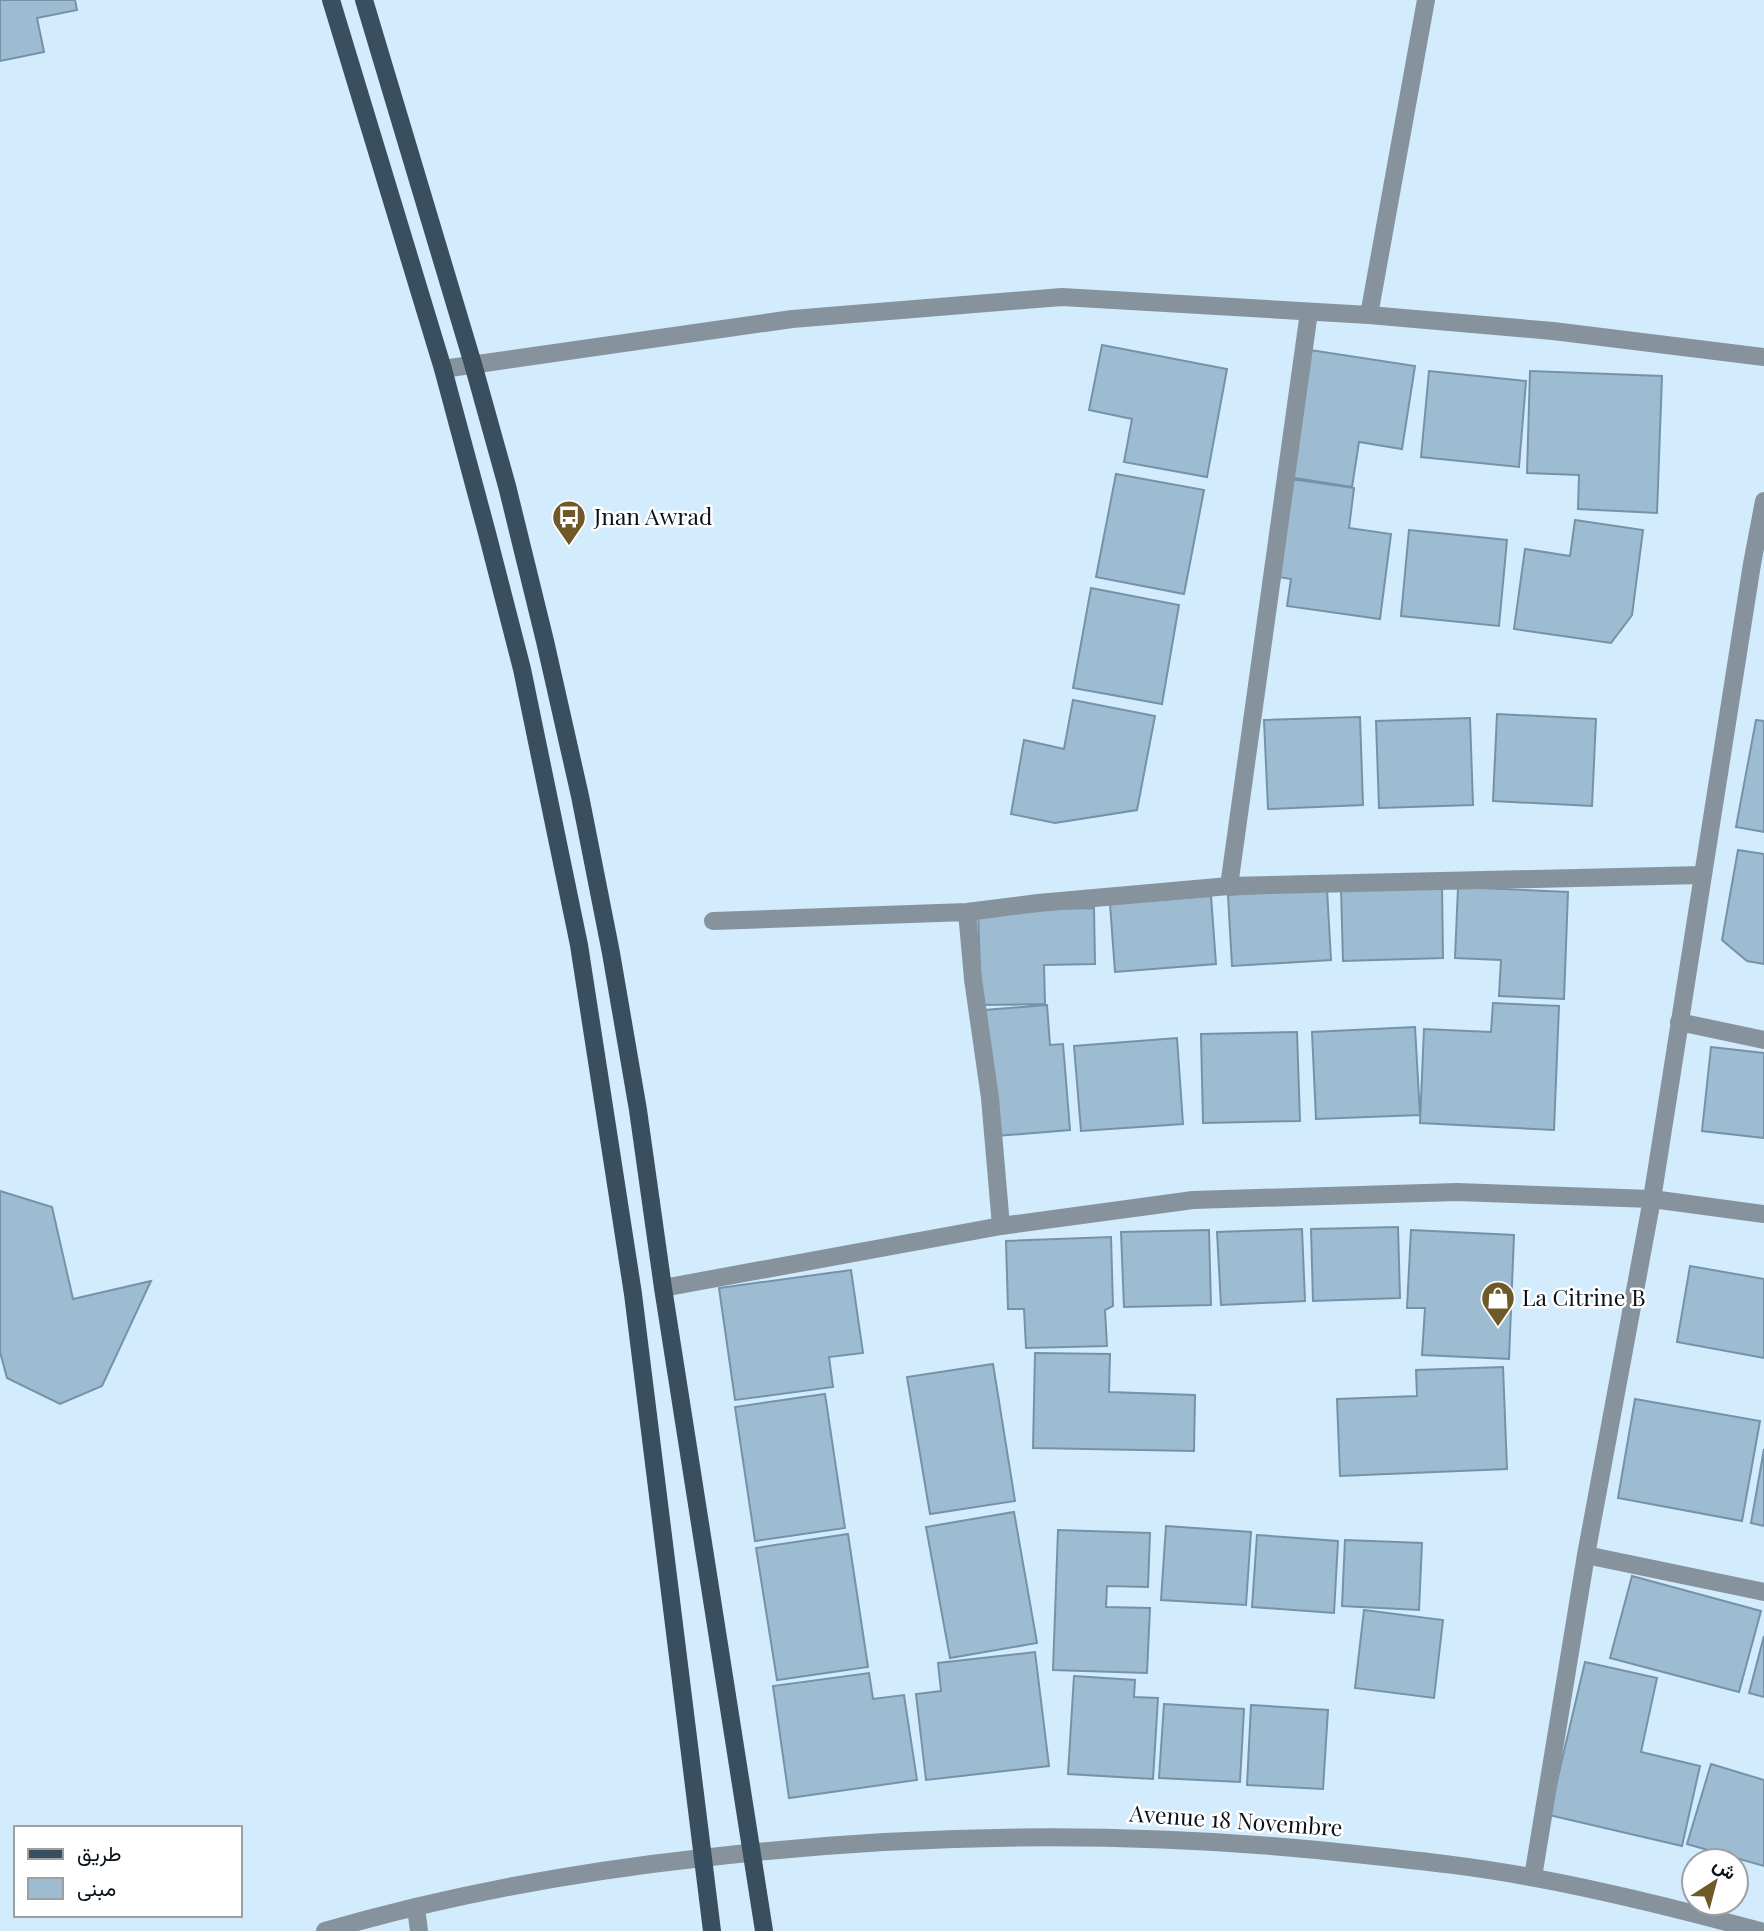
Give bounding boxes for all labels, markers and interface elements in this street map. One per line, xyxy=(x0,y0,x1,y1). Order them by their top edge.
bus stop icon: Jnan Awrad xyxy=(550,498,588,547)
place label: Jnan Awrad xyxy=(593,500,712,531)
shop icon: La Citrine B xyxy=(1479,1279,1517,1328)
place label: La Citrine B xyxy=(1522,1281,1646,1312)
street label: Avenue 18 Novembre xyxy=(1128,1797,1344,1842)
legend xyxy=(14,1826,242,1917)
text: طريق xyxy=(77,1838,122,1867)
north arrow xyxy=(1680,1847,1750,1917)
text: ش xyxy=(1709,1850,1743,1885)
text: مبنى xyxy=(77,1873,116,1901)

